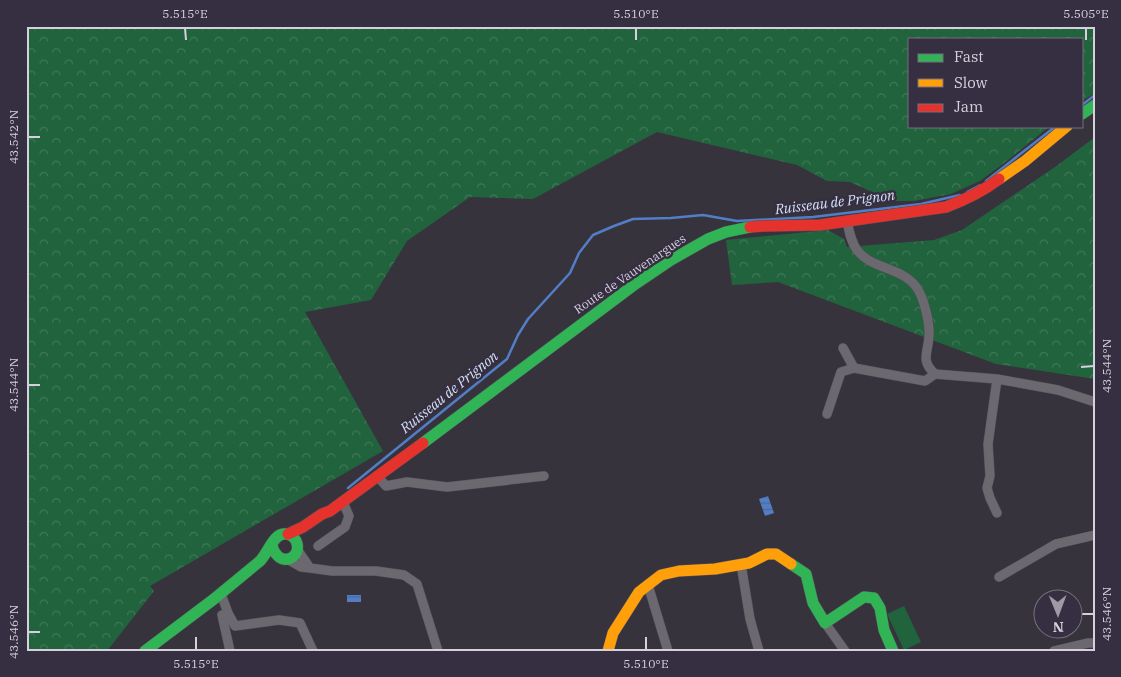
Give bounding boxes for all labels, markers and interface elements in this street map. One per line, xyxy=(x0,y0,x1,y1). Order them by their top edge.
text: 5.515°E xyxy=(162,6,208,21)
text: 5.510°E xyxy=(613,6,659,21)
text: 5.505°E xyxy=(1063,6,1109,21)
legend xyxy=(908,38,1084,128)
text: Fast xyxy=(954,47,984,66)
text: Slow xyxy=(954,73,988,92)
text: Jam xyxy=(954,97,983,116)
text: 43.542°N xyxy=(6,110,21,164)
water label: Ruisseau de Prignon xyxy=(773,186,896,218)
street label: Route de Vauvenargues xyxy=(571,230,689,317)
text: 43.544°N xyxy=(1099,339,1114,393)
water label: Ruisseau de Prignon xyxy=(396,347,502,438)
text: 43.544°N xyxy=(6,358,21,412)
text: 43.546°N xyxy=(1099,587,1114,641)
north arrow xyxy=(1034,590,1084,640)
text: 43.546°N xyxy=(6,605,21,659)
text: N xyxy=(1053,618,1064,636)
text: 5.515°E xyxy=(173,656,219,671)
text: 5.510°E xyxy=(623,656,669,671)

